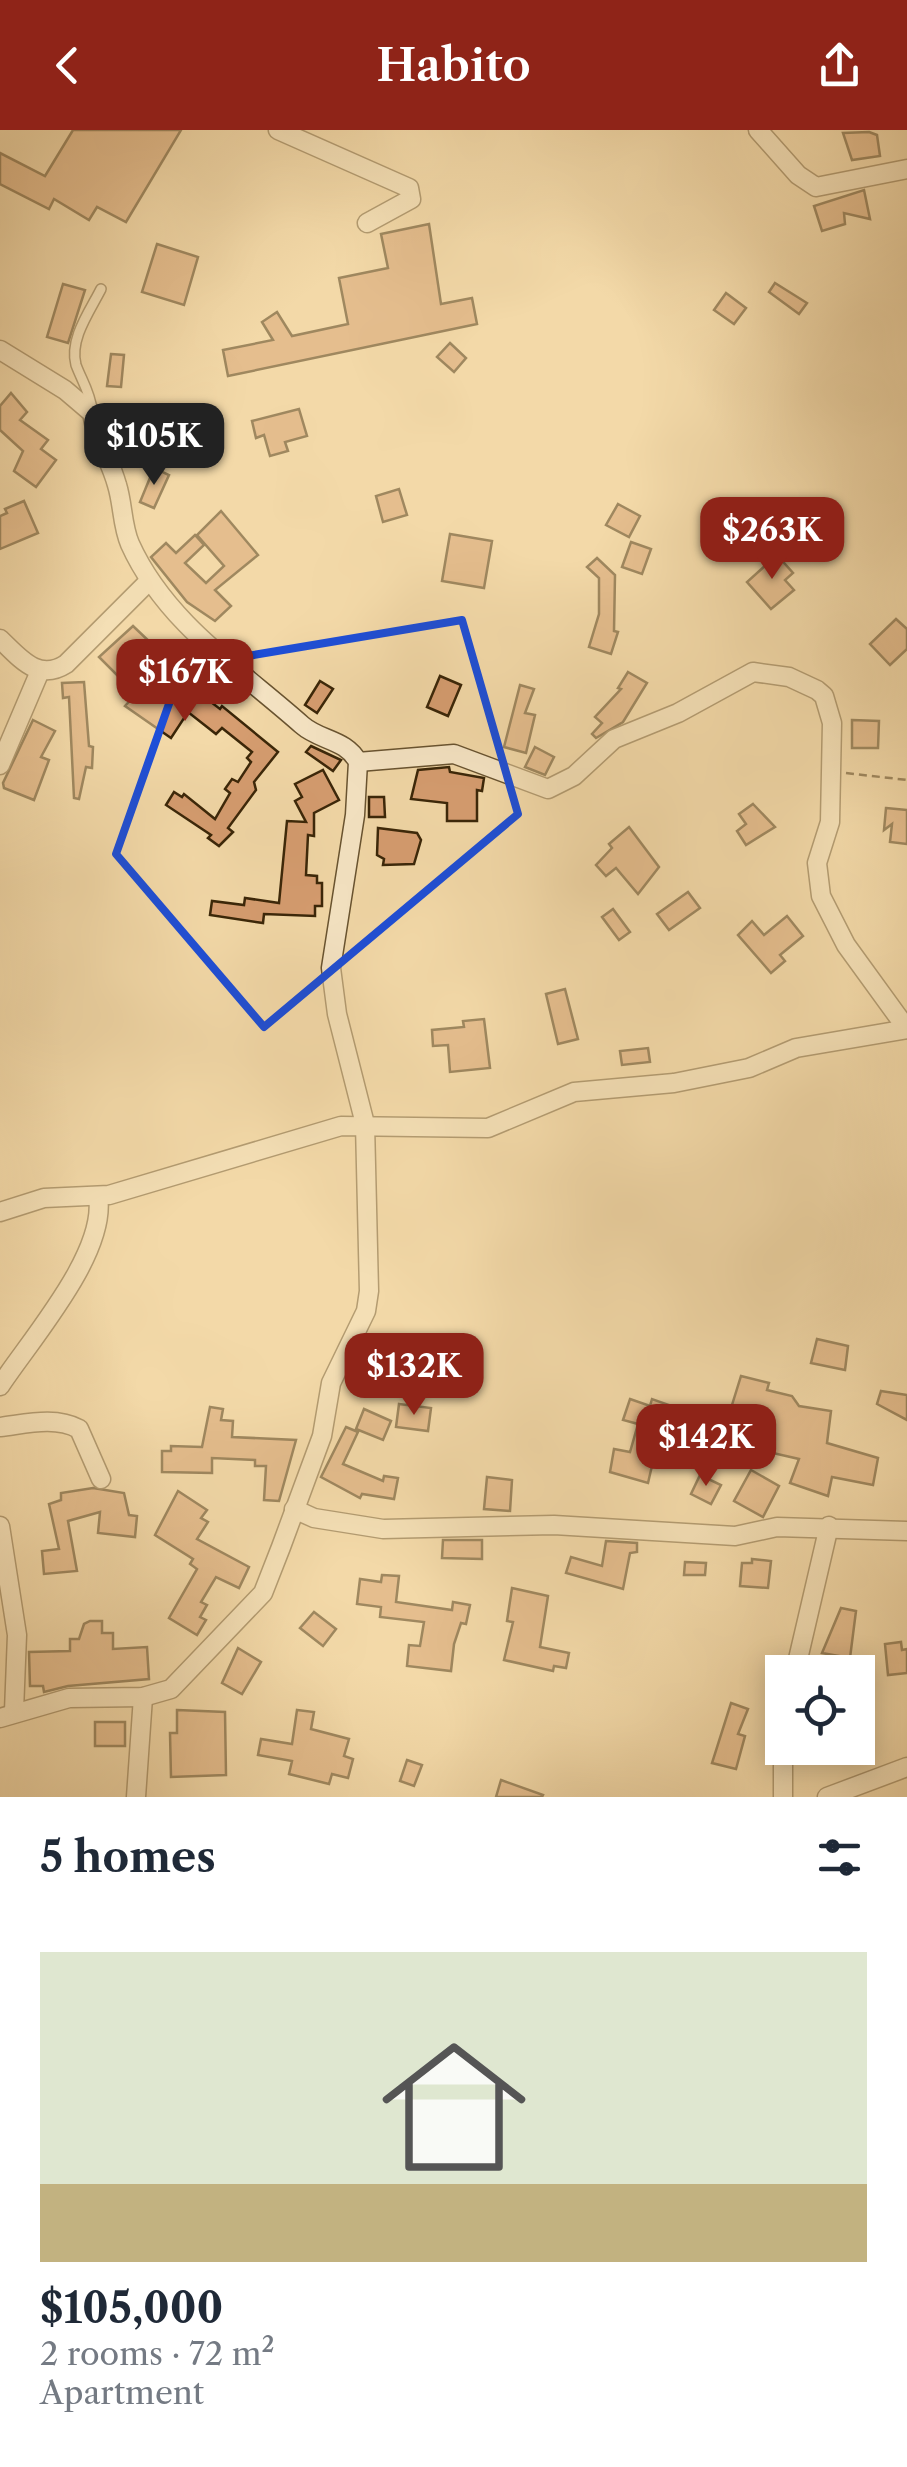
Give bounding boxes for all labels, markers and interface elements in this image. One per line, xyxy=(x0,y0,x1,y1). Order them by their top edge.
text: Habito xyxy=(376,37,531,93)
icon: back xyxy=(40,38,95,93)
icon: share xyxy=(812,38,867,93)
pin: $105K xyxy=(84,403,224,488)
text: $105K xyxy=(106,416,202,455)
pin: $263K xyxy=(702,497,842,582)
text: $263K xyxy=(722,510,822,549)
pin: $167K xyxy=(115,639,255,724)
text: $167K xyxy=(138,652,232,691)
pin: $132K xyxy=(344,1333,484,1418)
text: $132K xyxy=(367,1346,461,1385)
pin: $142K xyxy=(636,1404,776,1489)
text: $142K xyxy=(658,1417,754,1456)
map controls xyxy=(765,1655,875,1765)
button: locate xyxy=(765,1655,875,1765)
icon: filters xyxy=(812,1830,867,1885)
text: 5 homes xyxy=(40,1831,216,1883)
icon: home xyxy=(364,2017,544,2197)
text: $105,000 xyxy=(40,2282,223,2334)
text: 2 rooms · 72 m² xyxy=(40,2334,275,2373)
text: Apartment xyxy=(40,2373,204,2412)

